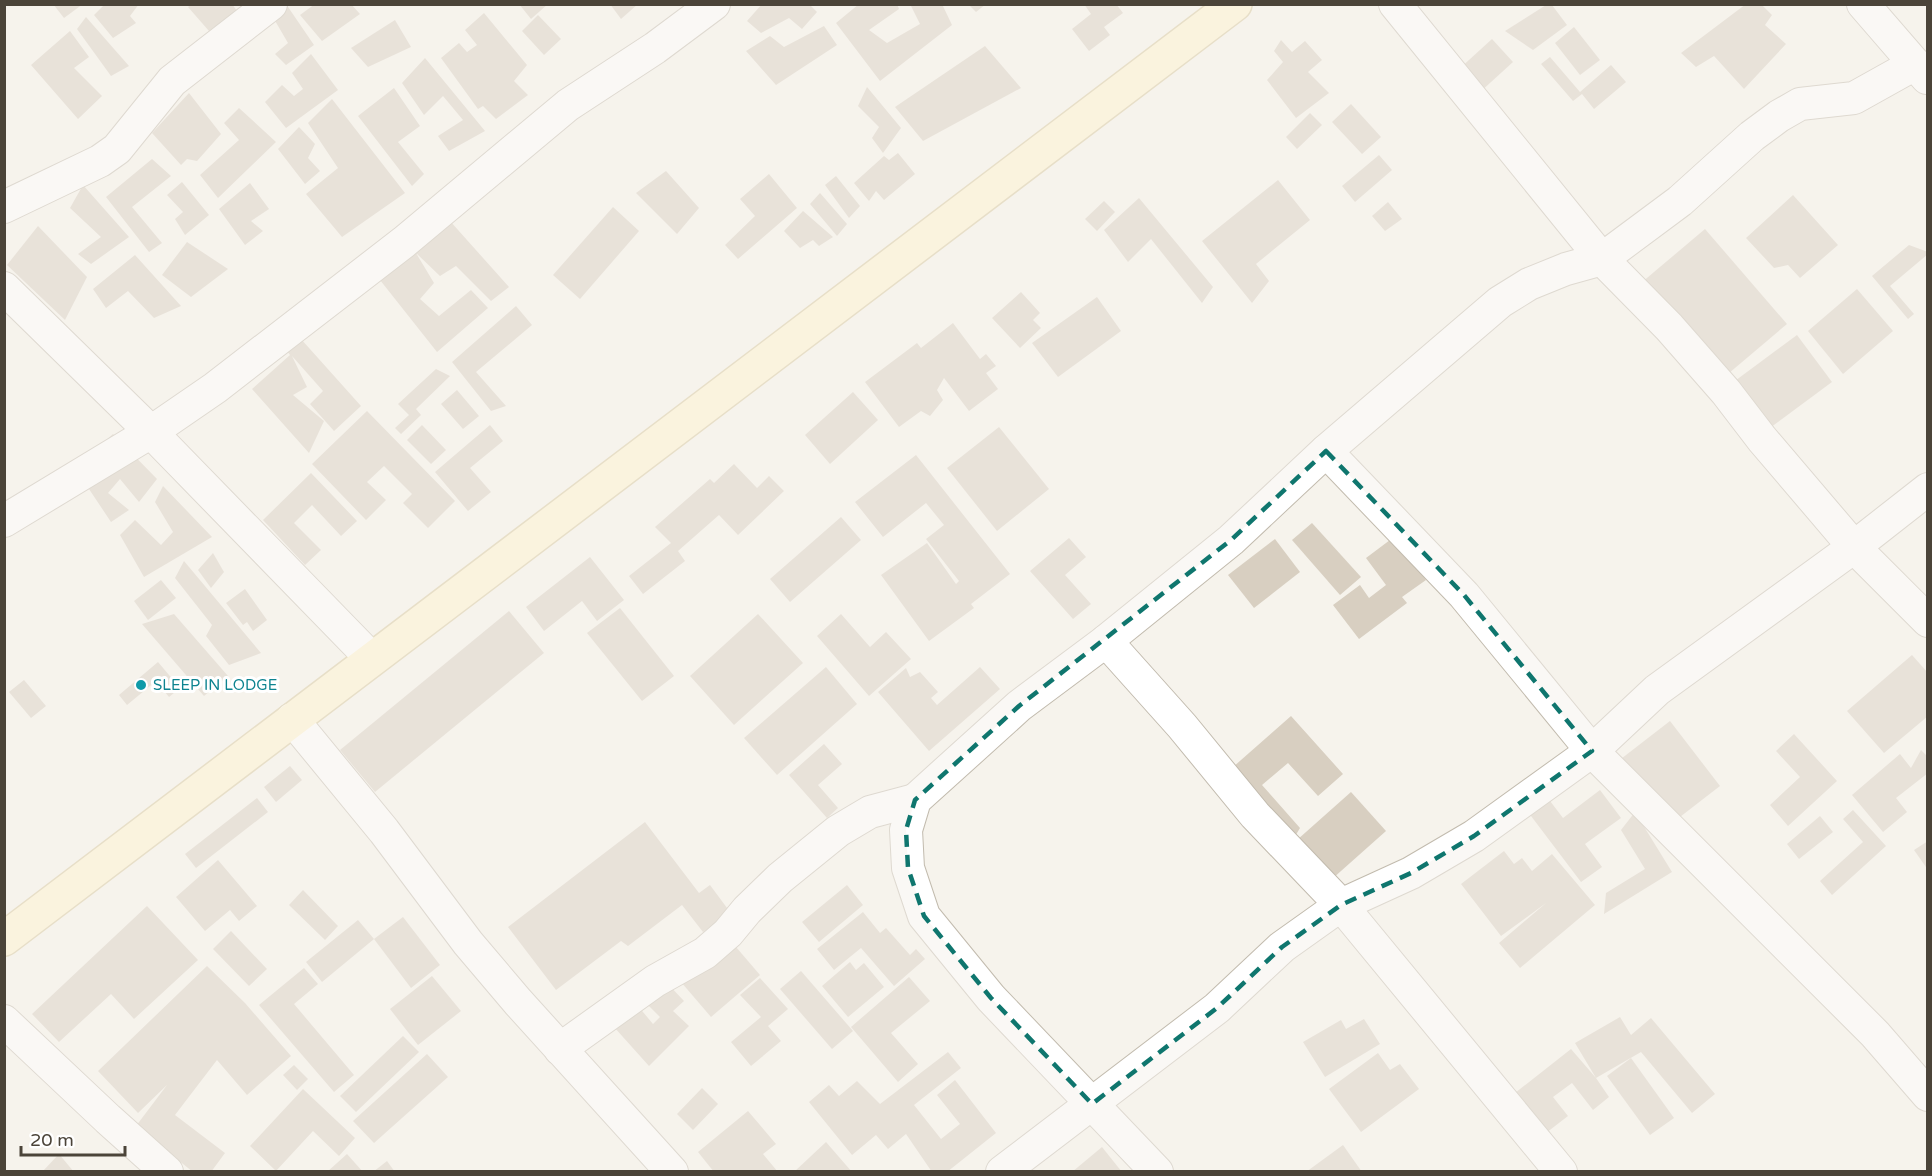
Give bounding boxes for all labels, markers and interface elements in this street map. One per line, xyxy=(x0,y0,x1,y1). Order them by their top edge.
place label: SLEEP IN LODGE xyxy=(153,676,277,694)
marker: SLEEP IN LODGE xyxy=(134,678,148,692)
scale bar xyxy=(21,1119,124,1157)
text: 20 m xyxy=(30,1129,74,1151)

